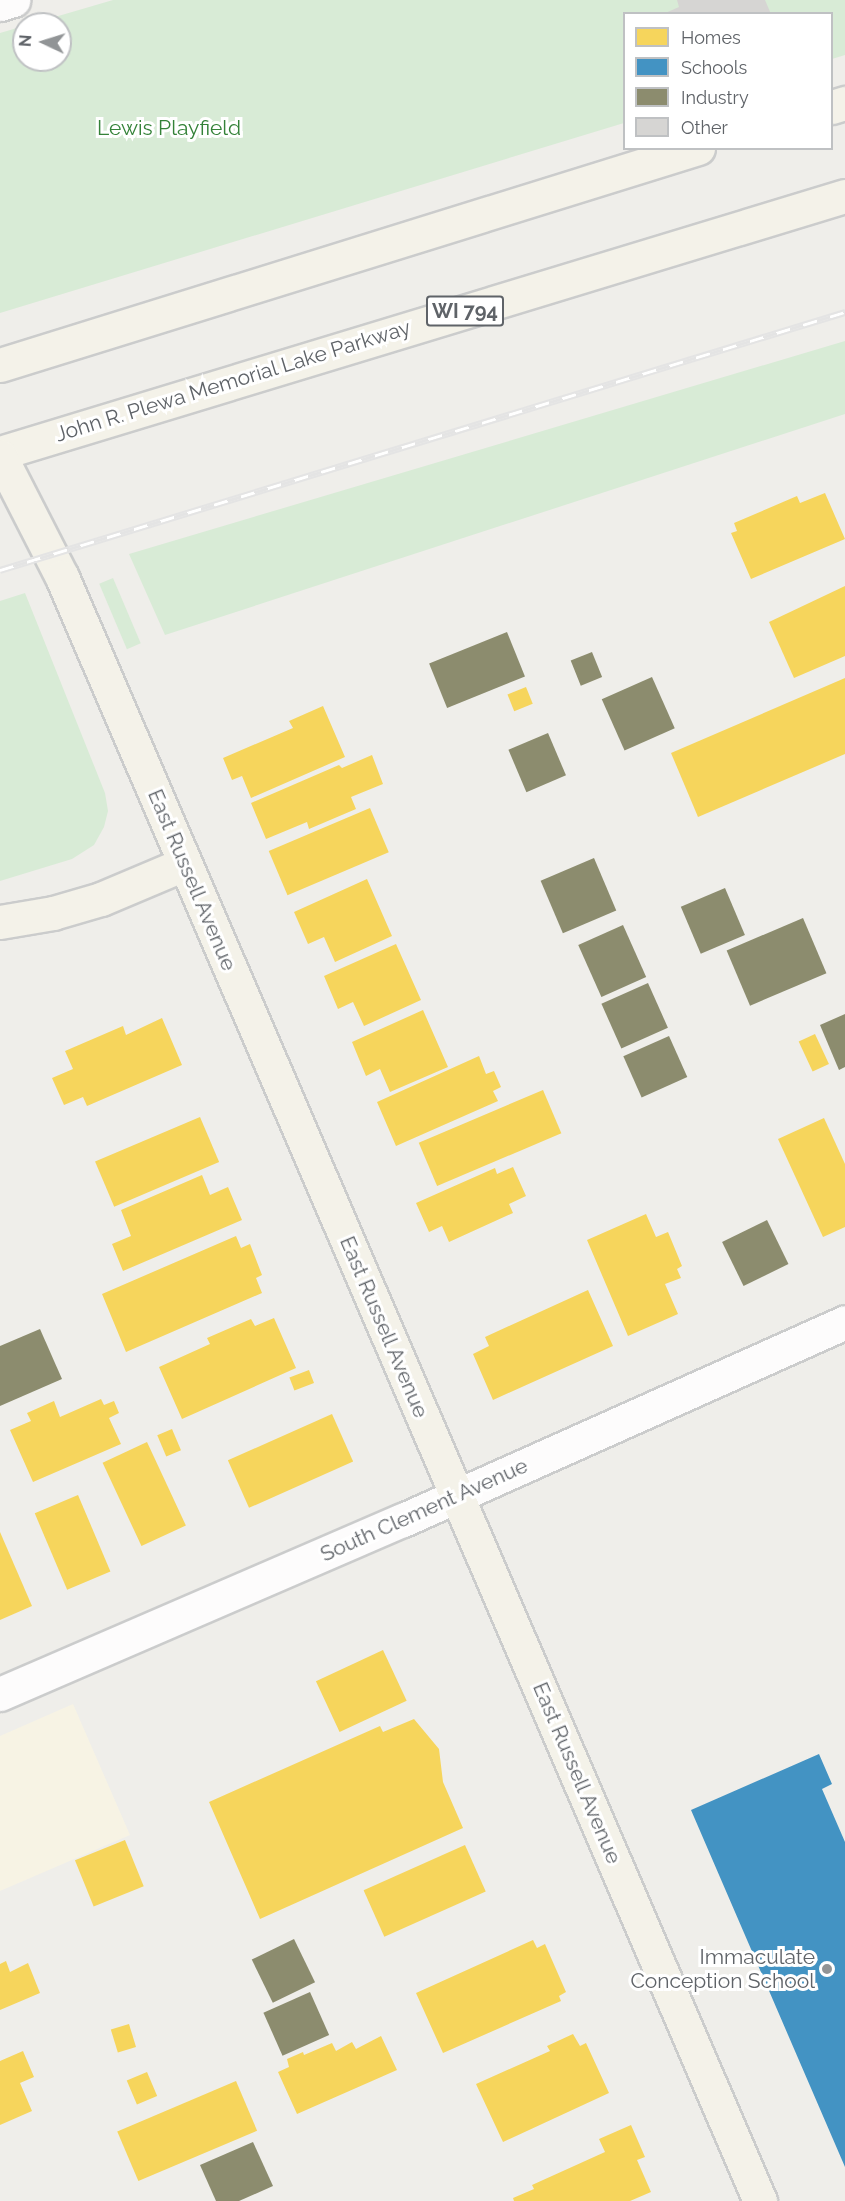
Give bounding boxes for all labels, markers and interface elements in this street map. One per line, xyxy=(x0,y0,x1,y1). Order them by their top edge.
north arrow xyxy=(12,12,72,72)
legend xyxy=(623,12,833,150)
text: Homes xyxy=(681,27,741,48)
text: N xyxy=(16,34,35,48)
text: Schools xyxy=(681,57,747,78)
text: Industry xyxy=(681,87,749,108)
park label: Lewis Playfield xyxy=(97,115,241,141)
text: Other xyxy=(681,117,728,138)
road number: WI 794 xyxy=(426,294,504,328)
street label: John R. Plewa Memorial Lake Parkway xyxy=(52,315,414,447)
street label: East Russell Avenue xyxy=(142,785,242,975)
street label: East Russell Avenue xyxy=(334,1232,434,1422)
street label: South Clement Avenue xyxy=(316,1453,532,1567)
street label: East Russell Avenue xyxy=(527,1678,627,1868)
place label: Immaculate Conception School xyxy=(630,1944,815,1994)
marker: Immaculate Conception School xyxy=(820,1962,834,1976)

